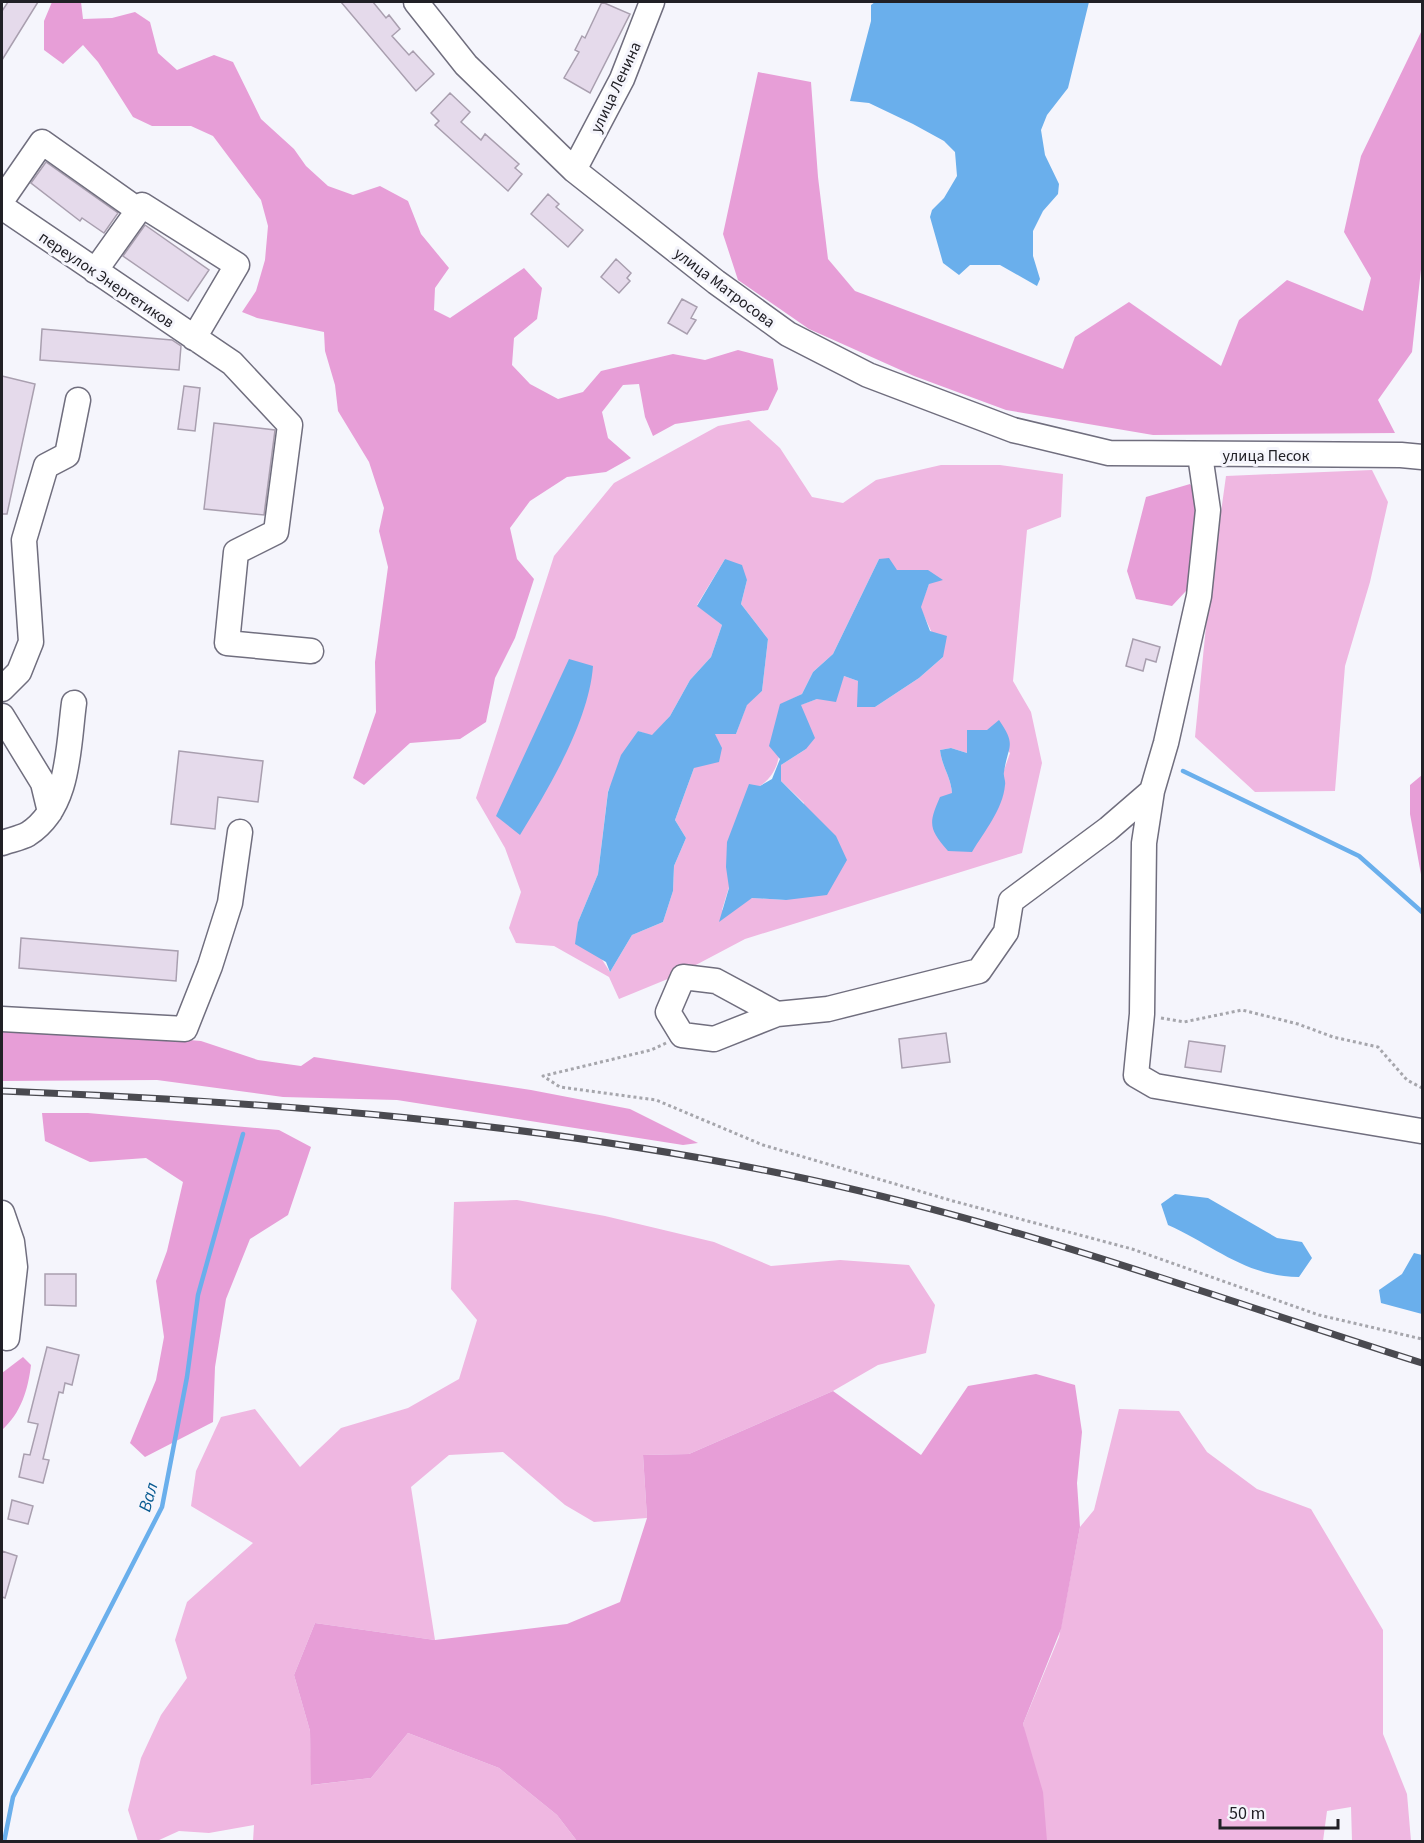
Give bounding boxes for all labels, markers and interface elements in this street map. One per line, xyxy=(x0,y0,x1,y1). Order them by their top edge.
street label: улица Ленина xyxy=(585,38,647,137)
street label: переулок Энергетиков xyxy=(34,226,178,333)
street label: улица Матросова xyxy=(669,242,779,333)
street label: улица Песок xyxy=(1223,445,1310,467)
water label: Вал xyxy=(132,1480,165,1515)
scale bar xyxy=(1220,1792,1338,1830)
text: 50 m xyxy=(1229,1801,1265,1826)

